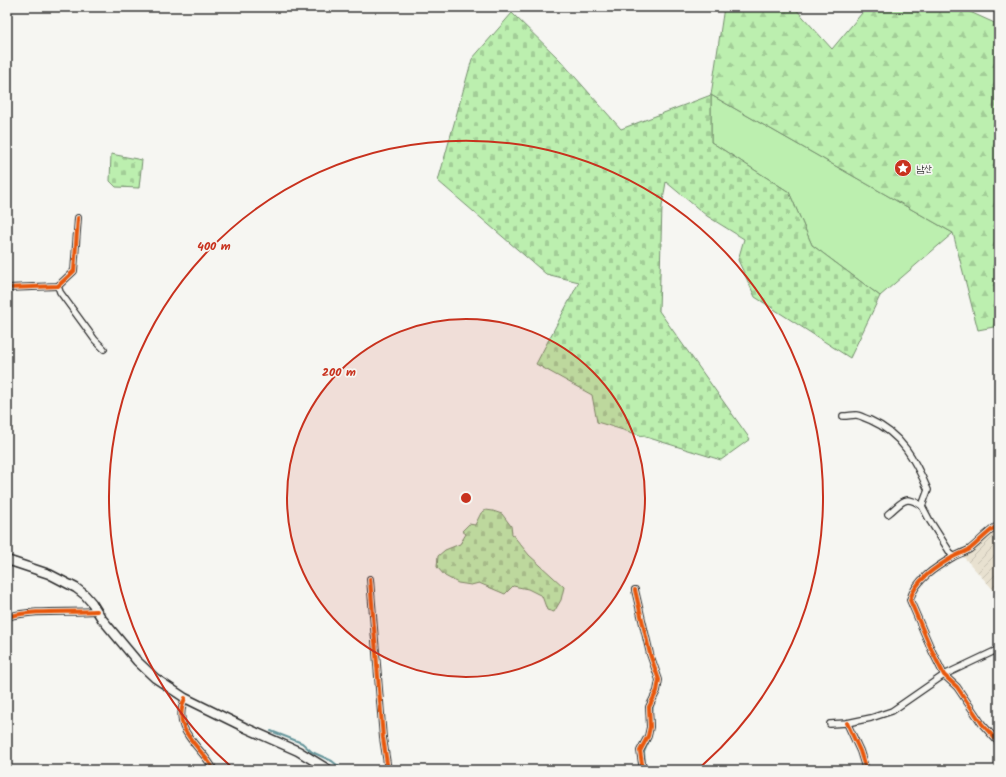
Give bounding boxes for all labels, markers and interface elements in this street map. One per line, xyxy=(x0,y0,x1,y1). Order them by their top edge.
place icon: 남산 xyxy=(893,158,913,178)
place label: 남산 xyxy=(916,161,932,177)
text: 400 m xyxy=(197,237,231,256)
text: 200 m xyxy=(322,363,356,382)
centre of rings xyxy=(459,491,473,505)

